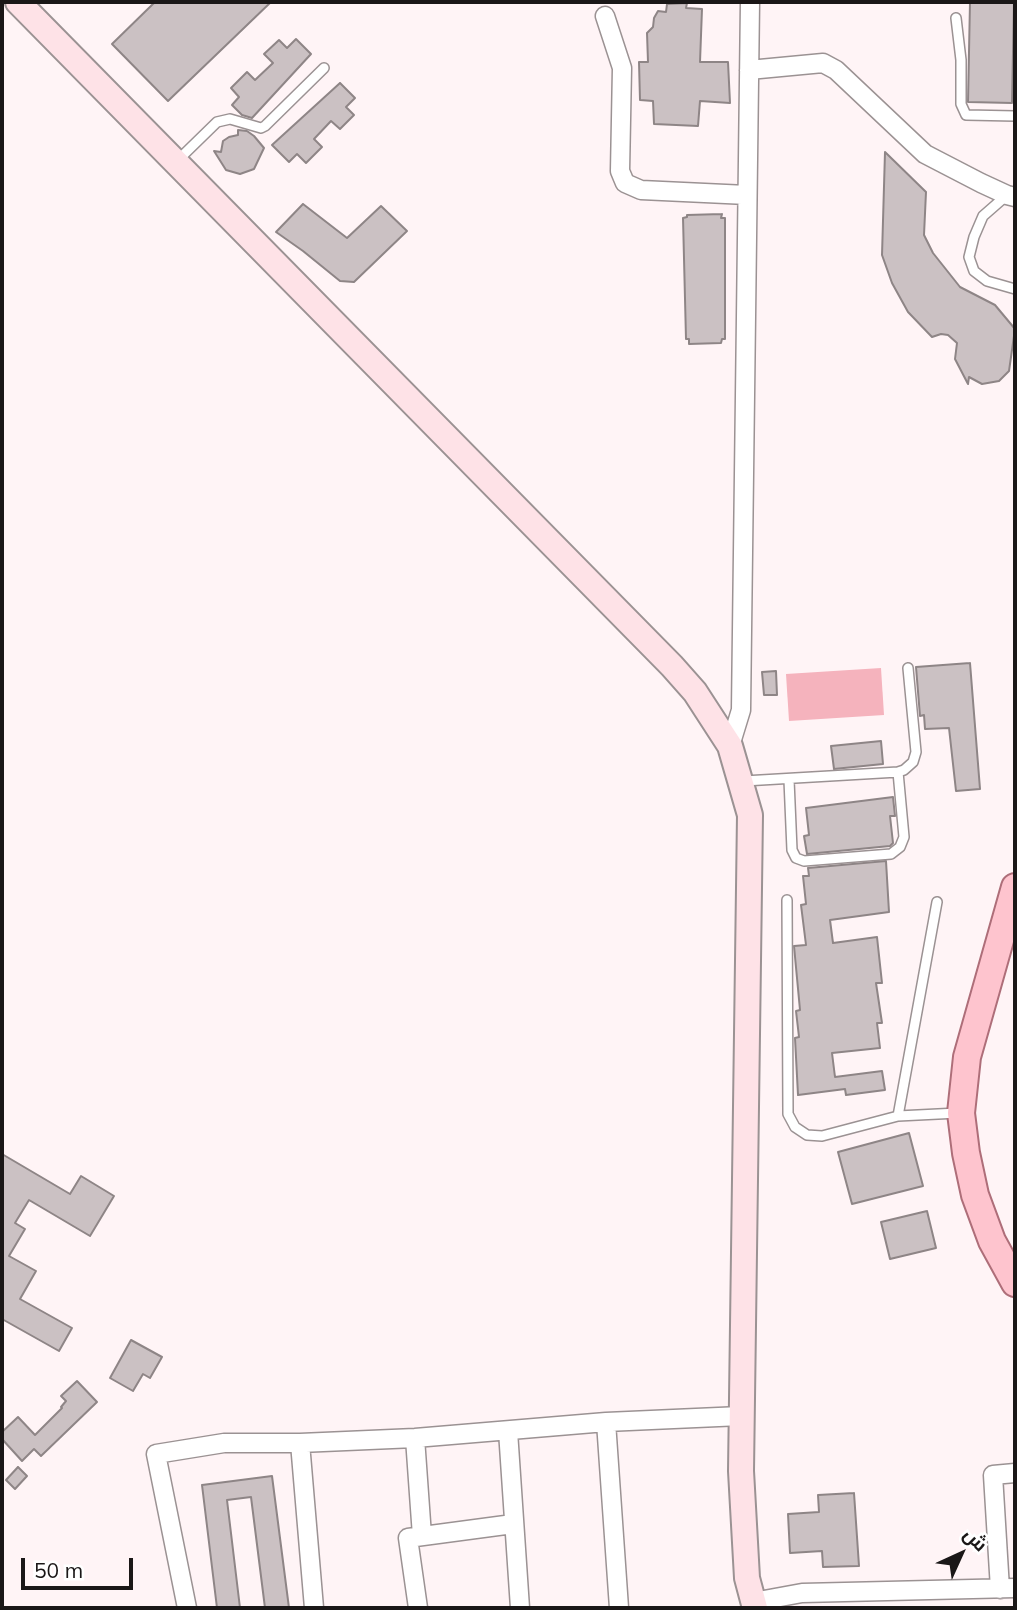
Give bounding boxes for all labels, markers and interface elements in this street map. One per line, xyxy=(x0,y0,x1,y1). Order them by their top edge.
north arrow xyxy=(926,1519,996,1589)
text: ش xyxy=(959,1522,993,1556)
scale bar xyxy=(24,1544,136,1588)
text: 50 m xyxy=(34,1557,83,1583)

